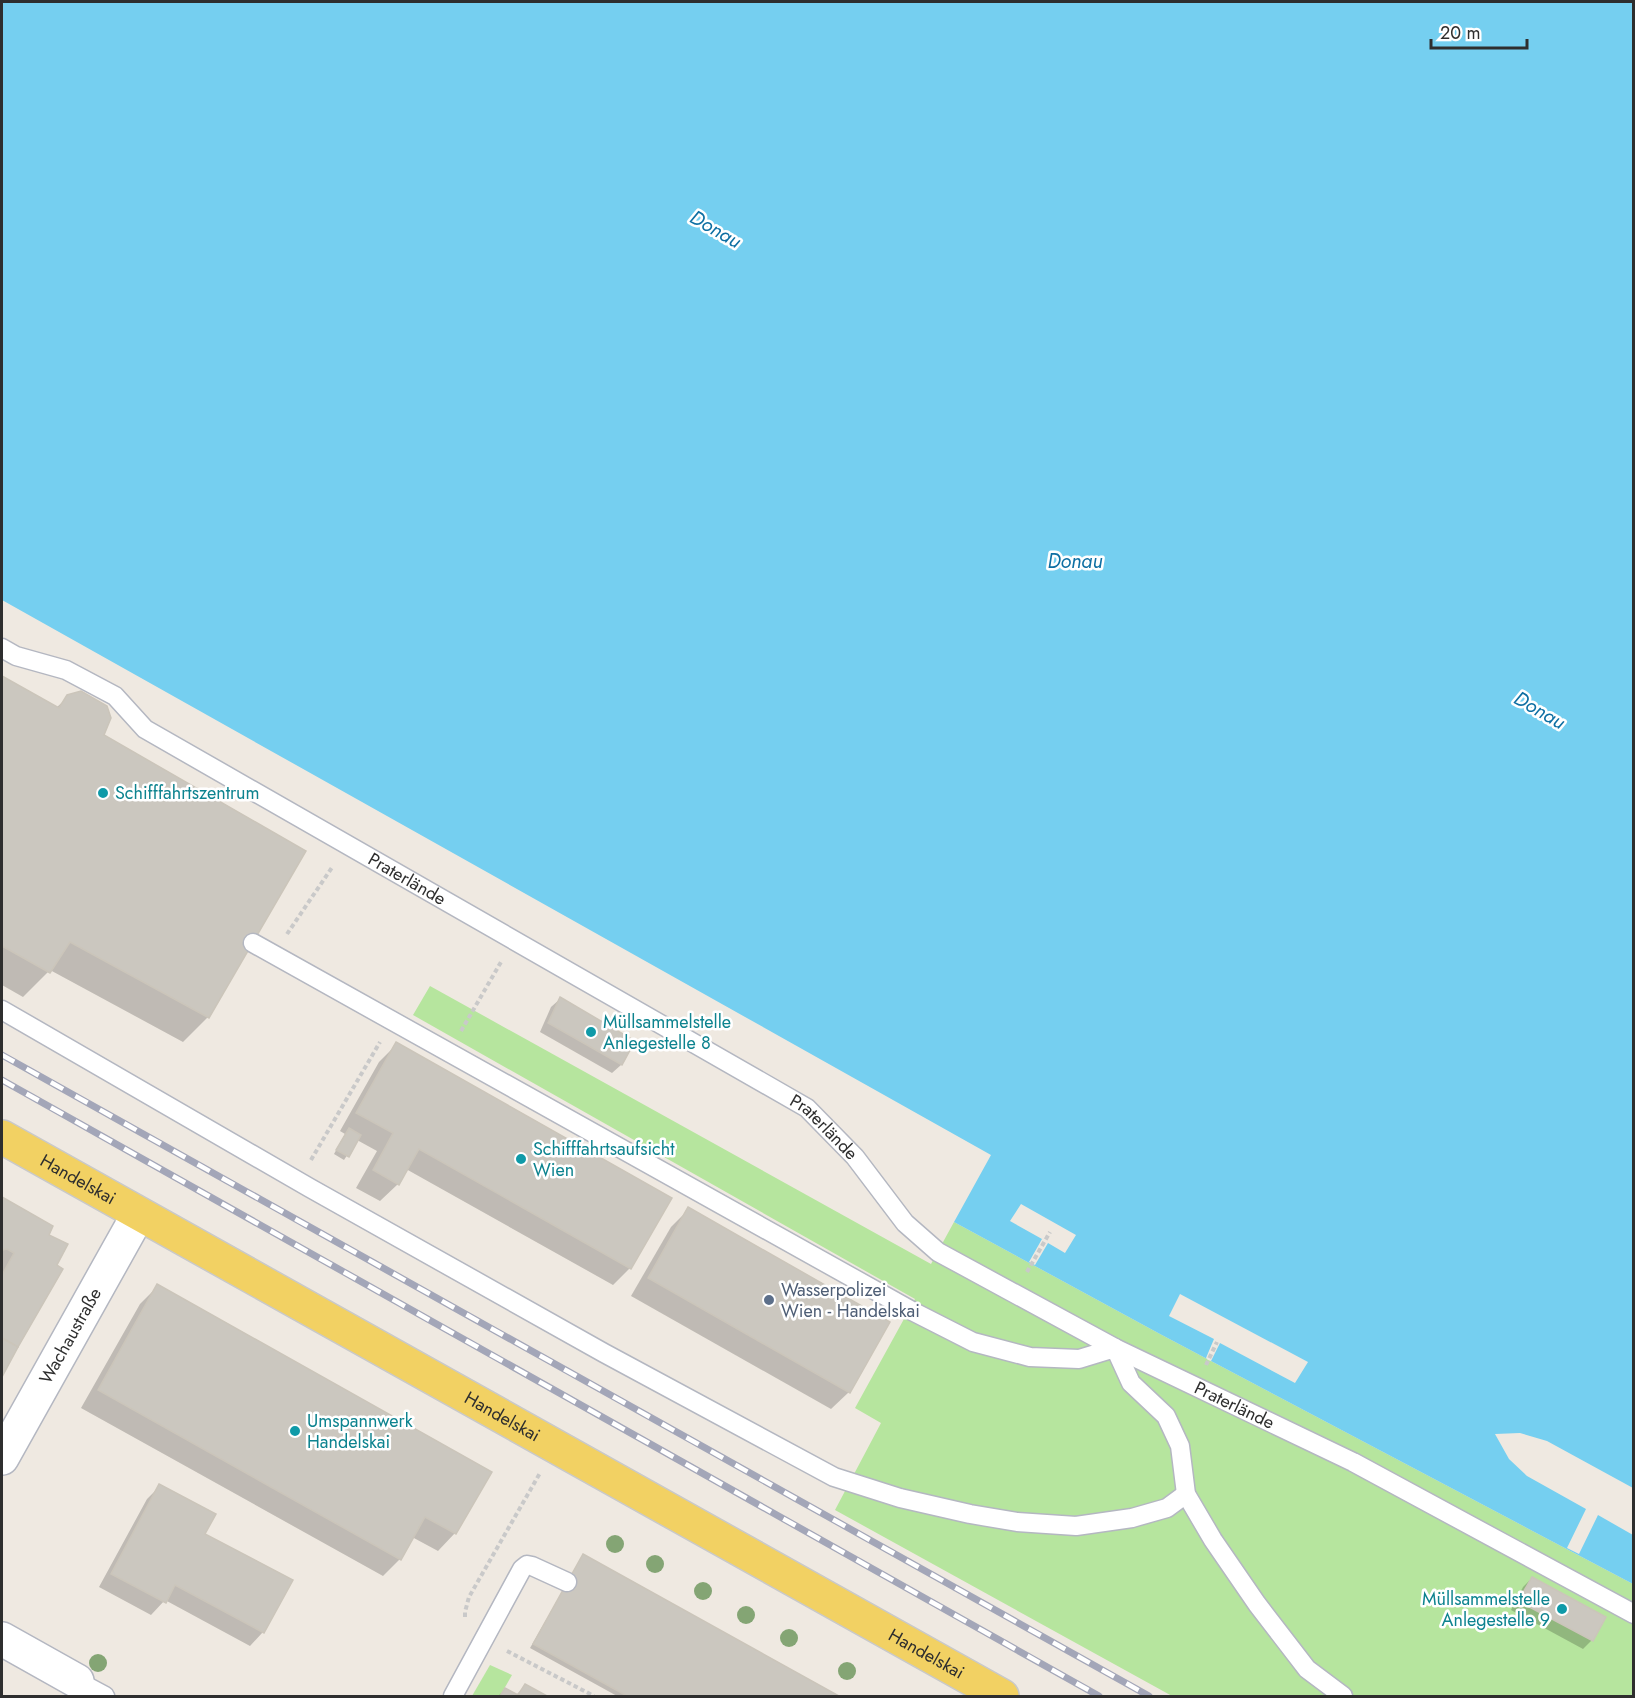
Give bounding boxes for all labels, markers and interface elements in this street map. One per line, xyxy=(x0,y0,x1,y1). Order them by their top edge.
scale bar xyxy=(1431,12,1527,50)
text: 20 m xyxy=(1440,20,1480,46)
water label: Donau xyxy=(685,203,747,256)
water label: Donau xyxy=(1047,547,1103,576)
water label: Donau xyxy=(1509,684,1571,737)
place label: Schifffahrtszentrum xyxy=(115,780,260,806)
marker: Schifffahrtszentrum xyxy=(96,786,110,800)
street label: Praterlände xyxy=(363,846,451,912)
place label: Müllsammelstelle Anlegestelle 8 xyxy=(603,1009,731,1056)
marker: Müllsammelstelle Anlegestelle 8 xyxy=(584,1025,598,1039)
street label: Praterlände xyxy=(785,1088,864,1166)
place label: Schifffahrtsaufsicht Wien xyxy=(533,1136,675,1183)
street label: Handelskai xyxy=(35,1148,121,1211)
marker: Schifffahrtsaufsicht Wien xyxy=(514,1152,528,1166)
place label: Wasserpolizei Wien - Handelskai xyxy=(781,1277,920,1324)
street label: Wachaustraße xyxy=(33,1283,108,1389)
marker: Wasserpolizei Wien - Handelskai xyxy=(762,1293,776,1307)
street label: Praterlände xyxy=(1190,1375,1279,1435)
street label: Handelskai xyxy=(459,1385,545,1448)
place label: Umspannwerk Handelskai xyxy=(307,1408,413,1455)
marker: Umspannwerk Handelskai xyxy=(288,1424,302,1438)
place label: Müllsammelstelle Anlegestelle 9 xyxy=(1422,1586,1550,1633)
marker: Müllsammelstelle Anlegestelle 9 xyxy=(1555,1602,1569,1616)
street label: Handelskai xyxy=(884,1622,969,1685)

